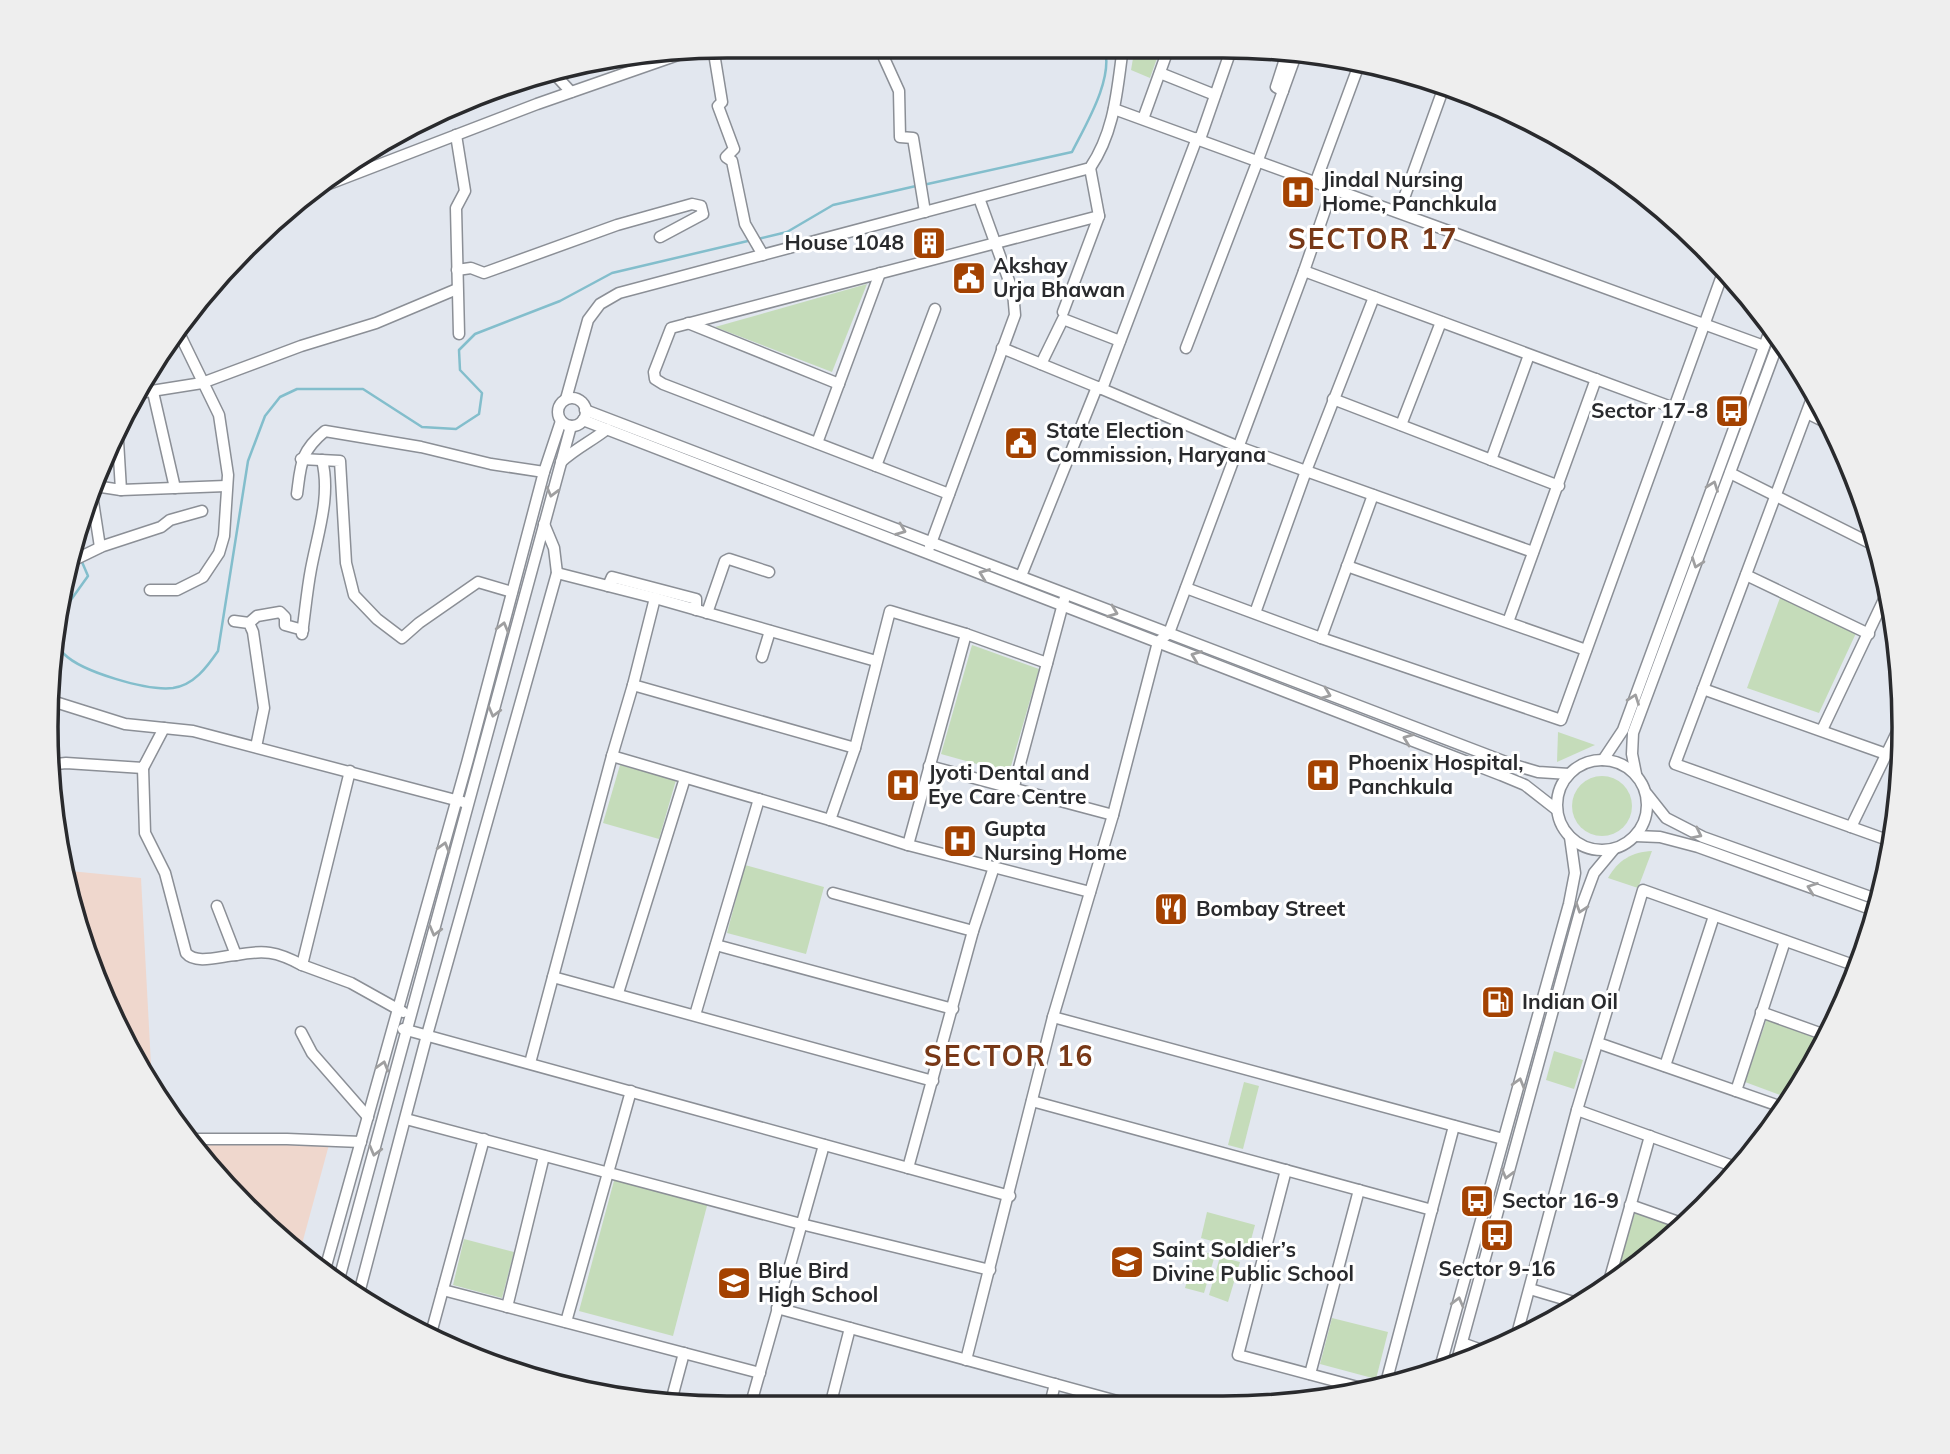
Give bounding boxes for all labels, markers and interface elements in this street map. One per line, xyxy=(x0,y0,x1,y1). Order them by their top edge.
place label: Jindal Nursing Home, Panchkula xyxy=(1322,166,1497,216)
hospital icon: Jindal Nursing Home, Panchkula xyxy=(1279,173,1317,211)
district label: SECTOR 17 xyxy=(1288,221,1458,256)
building icon: House 1048 xyxy=(910,224,948,262)
place label: House 1048 xyxy=(785,229,904,255)
place label: Akshay Urja Bhawan xyxy=(993,252,1125,302)
public building icon: Akshay Urja Bhawan xyxy=(950,259,988,297)
bus stop icon: Sector 17-8 xyxy=(1713,392,1751,430)
place label: Sector 17-8 xyxy=(1591,397,1708,423)
place label: State Election Commission, Haryana xyxy=(1046,417,1266,467)
public building icon: State Election Commission, Haryana xyxy=(1002,424,1040,462)
one-way arrow xyxy=(1705,480,1719,492)
one-way arrow xyxy=(546,486,561,498)
one-way arrow xyxy=(894,522,907,536)
one-way arrow xyxy=(1691,557,1705,569)
one-way arrow xyxy=(979,568,991,582)
one-way arrow xyxy=(1107,603,1119,617)
one-way arrow xyxy=(495,621,509,633)
one-way arrow xyxy=(1191,650,1203,664)
one-way arrow xyxy=(1319,685,1331,699)
one-way arrow xyxy=(1626,694,1640,706)
one-way arrow xyxy=(488,705,502,717)
one-way arrow xyxy=(1403,733,1415,747)
place label: Phoenix Hospital, Panchkula xyxy=(1348,749,1523,799)
hospital icon: Phoenix Hospital, Panchkula xyxy=(1304,756,1342,794)
place label: Jyoti Dental and Eye Care Centre xyxy=(928,759,1089,809)
hospital icon: Jyoti Dental and Eye Care Centre xyxy=(884,766,922,804)
place label: Gupta Nursing Home xyxy=(984,815,1127,865)
hospital icon: Gupta Nursing Home xyxy=(941,822,979,860)
one-way arrow xyxy=(1690,825,1702,839)
one-way arrow xyxy=(436,841,450,853)
one-way arrow xyxy=(1807,882,1819,896)
restaurant icon: Bombay Street xyxy=(1152,890,1190,928)
place label: Bombay Street xyxy=(1196,895,1345,921)
one-way arrow xyxy=(1575,901,1589,913)
one-way arrow xyxy=(428,925,443,937)
fuel station icon: Indian Oil xyxy=(1479,983,1517,1021)
place label: Indian Oil xyxy=(1522,988,1618,1014)
district label: SECTOR 16 xyxy=(924,1038,1094,1073)
one-way arrow xyxy=(374,1060,389,1072)
one-way arrow xyxy=(1511,1077,1525,1089)
one-way arrow xyxy=(368,1145,383,1157)
one-way arrow xyxy=(1501,1168,1516,1180)
bus stop icon: Sector 16-9 xyxy=(1458,1182,1496,1220)
place label: Sector 16-9 xyxy=(1502,1187,1619,1213)
bus stop icon: Sector 9-16 xyxy=(1478,1216,1516,1254)
place label: Saint Soldier’s Divine Public School xyxy=(1152,1236,1354,1286)
school or university icon: Saint Soldier’s Divine Public School xyxy=(1108,1243,1146,1281)
place label: Sector 9-16 xyxy=(1439,1255,1555,1281)
place label: Blue Bird High School xyxy=(758,1257,878,1307)
school or university icon: Blue Bird High School xyxy=(715,1264,753,1302)
one-way arrow xyxy=(1450,1297,1464,1309)

